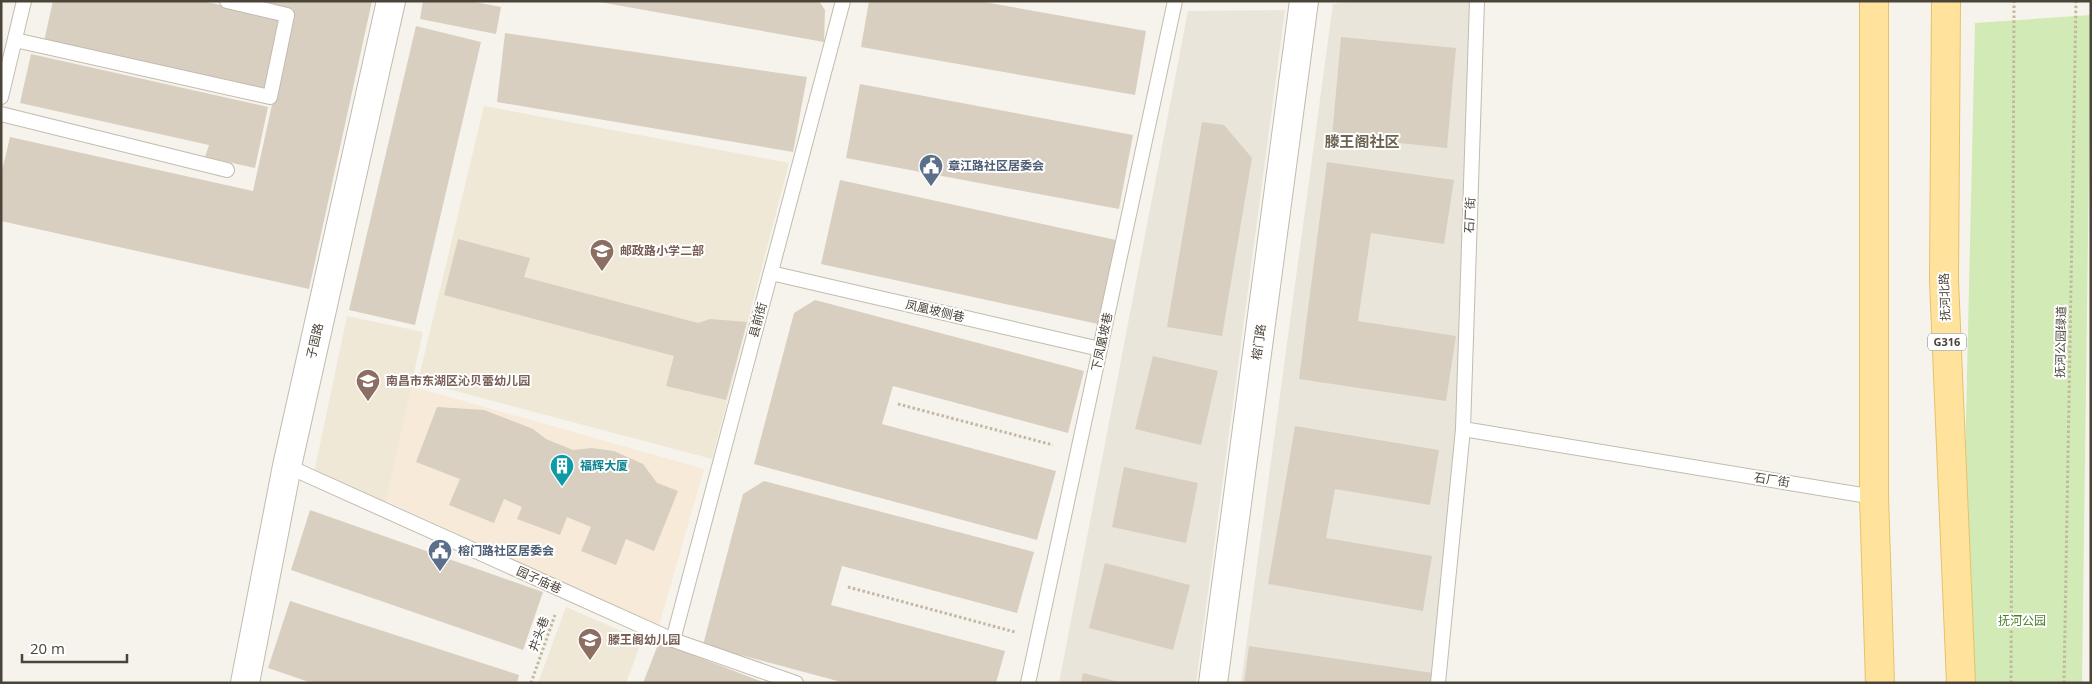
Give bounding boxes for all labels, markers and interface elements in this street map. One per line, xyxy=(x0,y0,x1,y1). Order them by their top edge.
district label: 滕王阁社区 xyxy=(1324,131,1400,151)
public building icon: 章江路社区居委会 xyxy=(918,153,944,187)
place label: 章江路社区居委会 xyxy=(948,157,1044,174)
street label: 石厂街 xyxy=(1460,197,1479,233)
school or university icon: 邮政路小学二部 xyxy=(589,238,615,272)
place label: 邮政路小学二部 xyxy=(620,242,704,259)
street label: 抚河北路 xyxy=(1935,273,1954,321)
street label: 凤凰坡侧巷 xyxy=(904,295,966,326)
street label: 县前街 xyxy=(745,300,770,339)
street label: 抚河公园绿道 xyxy=(2051,306,2070,378)
street label: 下凤凰坡巷 xyxy=(1087,311,1116,373)
street label: 子固路 xyxy=(302,321,327,360)
street label: 榕门路 xyxy=(1248,323,1269,361)
road number: G316 xyxy=(1928,334,1966,351)
school or university icon: 南昌市东湖区沁贝蕾幼儿园 xyxy=(355,368,381,402)
place label: 南昌市东湖区沁贝蕾幼儿园 xyxy=(386,372,530,389)
building icon: 福辉大厦 xyxy=(549,453,575,487)
place label: 福辉大厦 xyxy=(580,457,628,474)
street label: 石厂街 xyxy=(1753,468,1791,491)
public building icon: 榕门路社区居委会 xyxy=(427,538,453,572)
place label: 榕门路社区居委会 xyxy=(458,542,554,559)
street label: 园子庙巷 xyxy=(514,562,565,597)
park label: 抚河公园 xyxy=(1998,612,2046,629)
street label: 井头巷 xyxy=(524,614,553,654)
school or university icon: 滕王阁幼儿园 xyxy=(577,627,603,661)
place label: 滕王阁幼儿园 xyxy=(608,631,680,648)
scale bar xyxy=(22,632,128,664)
text: 20 m xyxy=(30,638,65,658)

